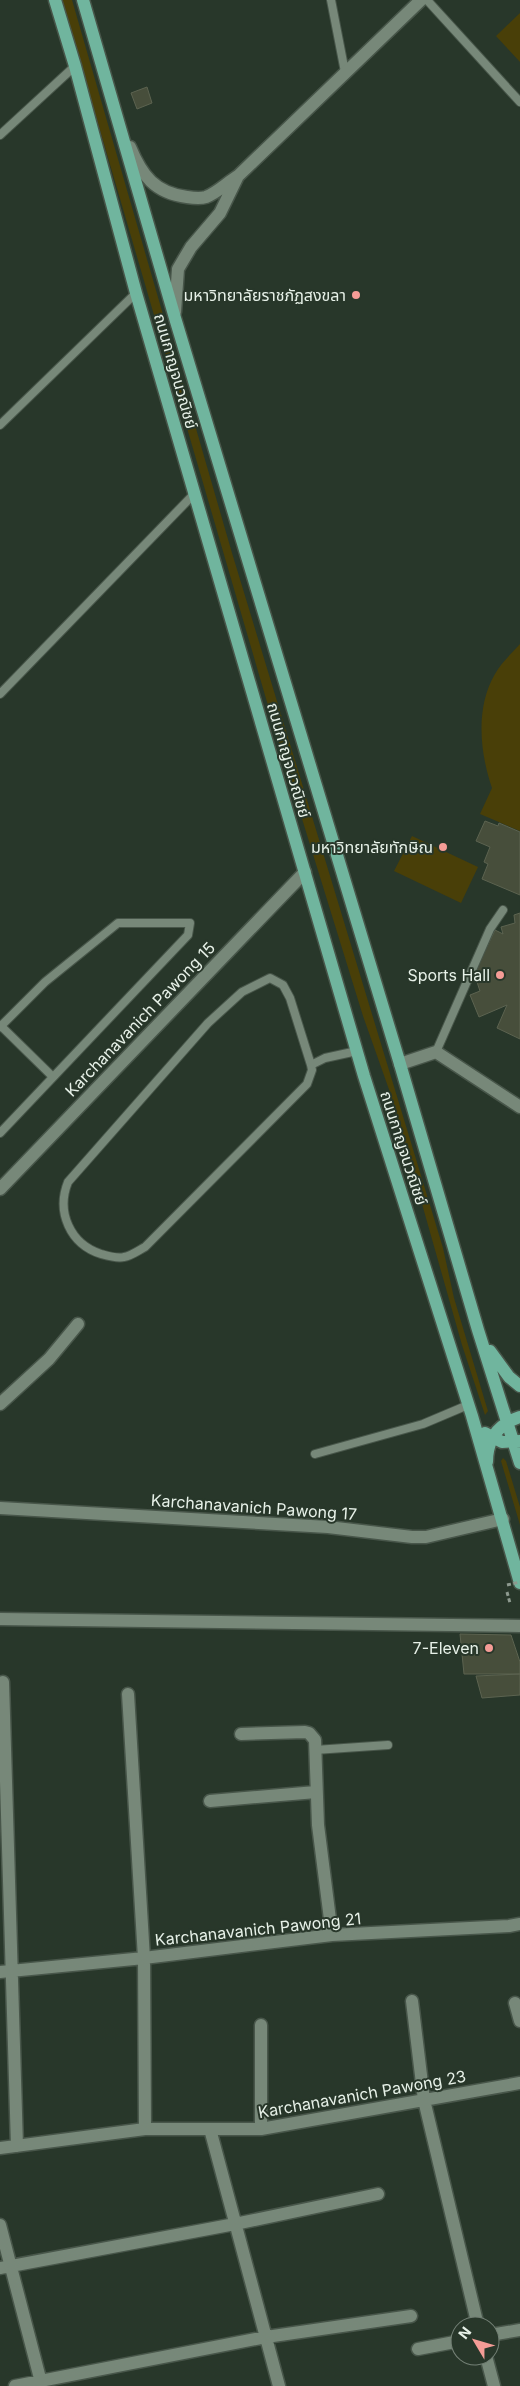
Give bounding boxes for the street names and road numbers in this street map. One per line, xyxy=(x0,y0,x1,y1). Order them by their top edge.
street label: ถนนกาญจนวณิชย์ xyxy=(150,311,202,431)
street label: ถนนกาญจนวณิชย์ xyxy=(263,700,315,820)
street label: Karchanavanich Pawong 15 xyxy=(61,938,219,1100)
street label: ถนนกาญจนวณิชย์ xyxy=(376,1088,432,1208)
street label: Karchanavanich Pawong 17 xyxy=(150,1490,358,1524)
street label: Karchanavanich Pawong 21 xyxy=(154,1908,362,1950)
street label: Karchanavanich Pawong 23 xyxy=(257,2066,467,2122)

